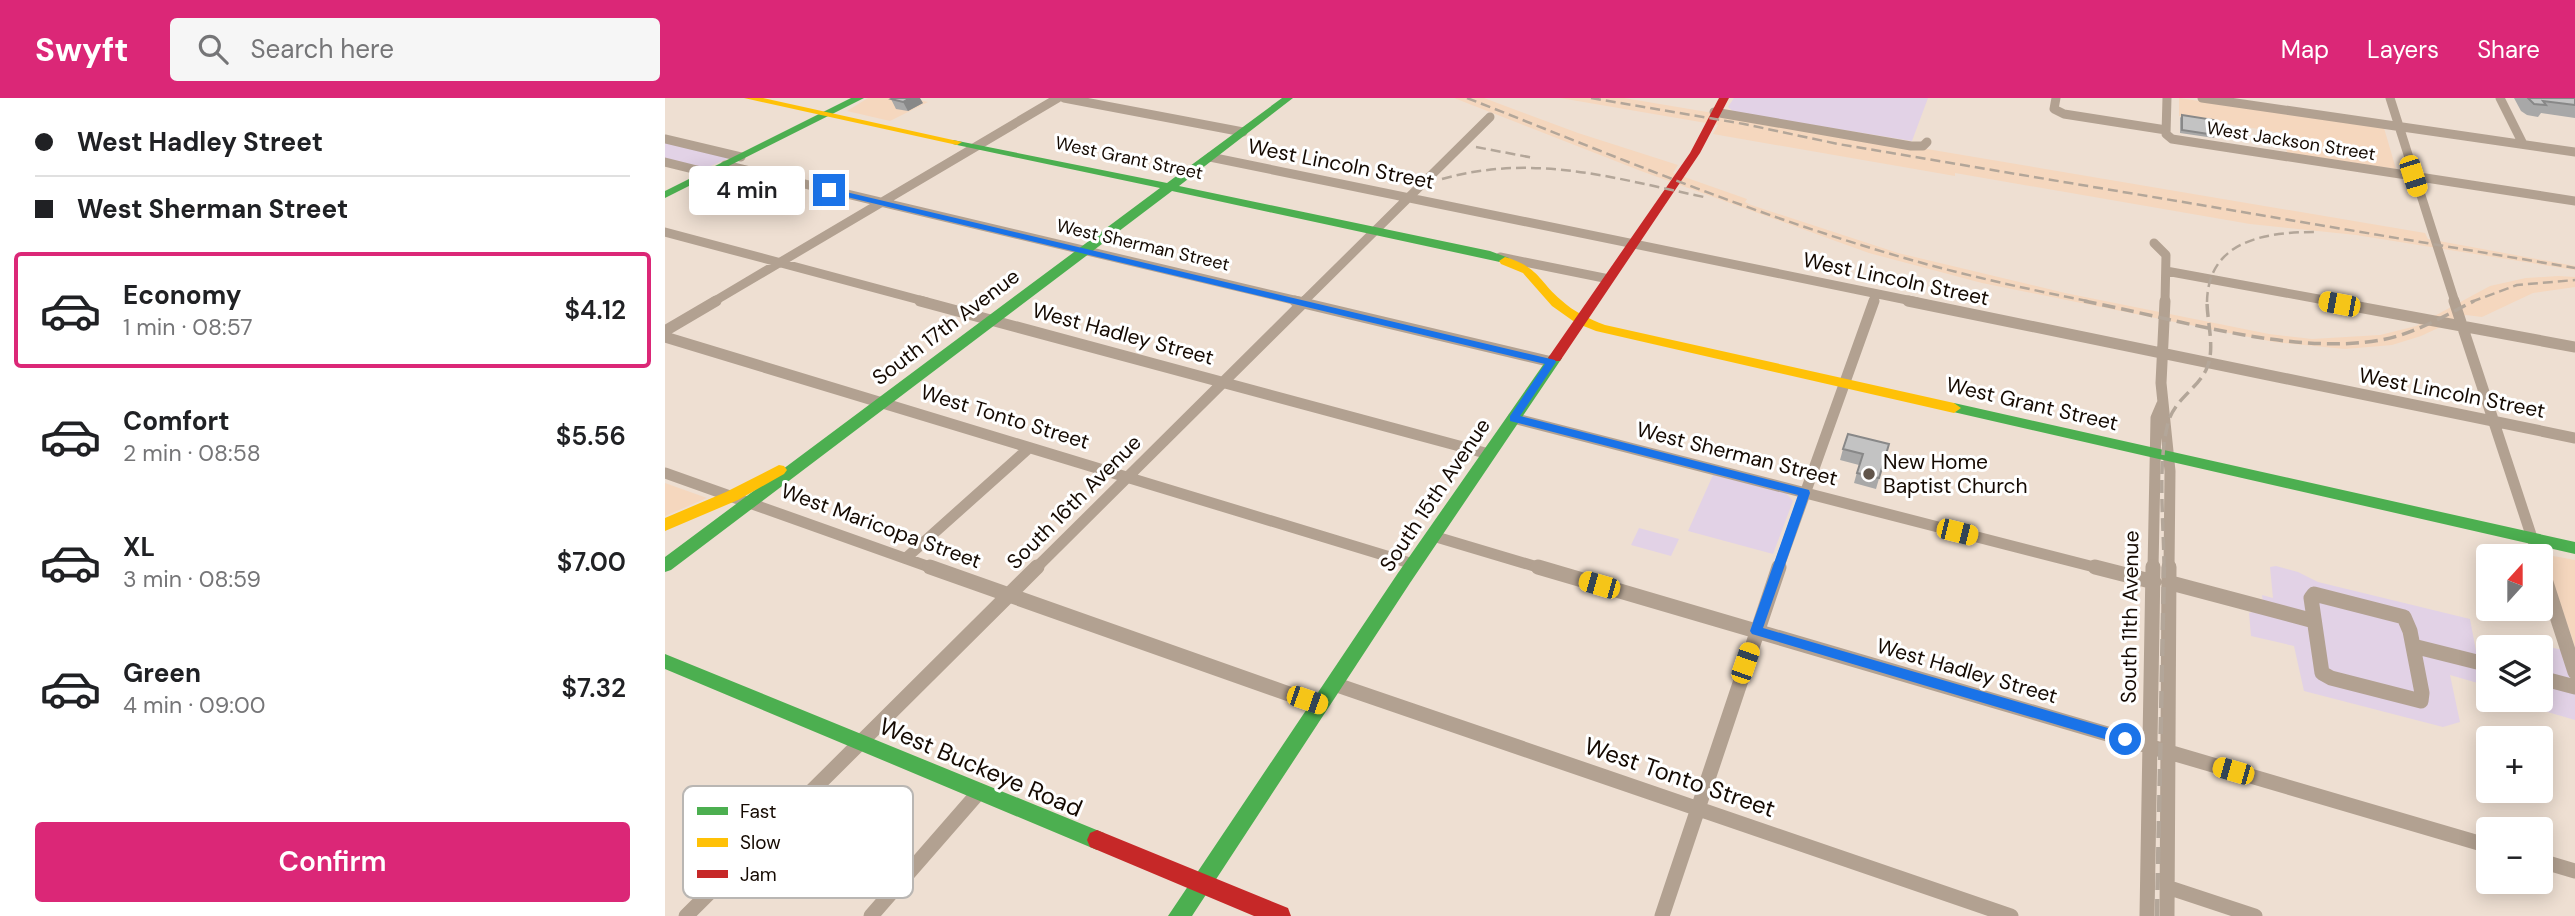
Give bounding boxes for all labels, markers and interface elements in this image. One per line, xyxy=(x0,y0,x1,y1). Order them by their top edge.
search box xyxy=(170,18,660,81)
text: Swyft xyxy=(35,28,128,71)
icon: search xyxy=(194,30,232,68)
text: Search here xyxy=(250,32,394,66)
text: Map xyxy=(2281,34,2329,65)
text: Layers xyxy=(2367,34,2439,65)
text: Share xyxy=(2477,34,2540,65)
street label: West Jackson Street xyxy=(2205,116,2377,166)
text: West Hadley Street xyxy=(77,125,323,159)
street label: West Grant Street xyxy=(1053,131,1205,185)
street label: West Lincoln Street xyxy=(1245,132,1437,196)
car xyxy=(2397,153,2430,199)
callout: 4 min xyxy=(689,166,805,214)
route end xyxy=(813,174,845,206)
text: 4 min xyxy=(716,175,778,205)
text: West Sherman Street xyxy=(77,192,348,226)
street label: West Sherman Street xyxy=(1054,213,1232,277)
street label: West Lincoln Street xyxy=(1800,246,1992,312)
street label: South 17th Avenue xyxy=(867,262,1025,392)
text: Economy xyxy=(123,278,241,312)
icon: car xyxy=(39,279,102,342)
car xyxy=(2317,290,2362,318)
text: $4.12 xyxy=(564,293,626,327)
street label: West Hadley Street xyxy=(1029,296,1217,372)
text: 1 min · 08:57 xyxy=(123,312,253,342)
street label: West Lincoln Street xyxy=(2356,361,2548,425)
street label: West Grant Street xyxy=(1943,371,2121,437)
street label: West Tonto Street xyxy=(917,378,1093,456)
text: Comfort xyxy=(123,404,229,438)
icon: car xyxy=(39,405,102,468)
street label: South 15th Avenue xyxy=(1373,413,1497,577)
street label: West Sherman Street xyxy=(1634,415,1840,493)
text: $5.56 xyxy=(556,419,626,453)
street label: South 16th Avenue xyxy=(1001,429,1147,575)
text: 2 min · 08:58 xyxy=(123,438,261,468)
place label: New Home Baptist Church xyxy=(1883,448,2028,500)
marker: New Home Baptist Church xyxy=(1861,466,1877,482)
street label: West Maricopa Street xyxy=(777,477,985,575)
car xyxy=(1935,517,1980,547)
text: XL xyxy=(123,530,155,564)
street label: South 11th Avenue xyxy=(2114,530,2146,704)
icon: car xyxy=(39,531,102,594)
north arrow xyxy=(2476,544,2553,621)
map controls xyxy=(2476,544,2553,894)
text: $7.00 xyxy=(557,545,626,579)
text: 3 min · 08:59 xyxy=(123,564,261,594)
car xyxy=(1576,569,1623,601)
street label: West Hadley Street xyxy=(1873,632,2061,710)
button: layers xyxy=(2476,635,2553,712)
car xyxy=(1729,640,1762,686)
text: Green xyxy=(123,656,201,690)
icon: car xyxy=(39,657,102,720)
text: $7.32 xyxy=(561,671,626,705)
car xyxy=(1284,683,1331,717)
text: 4 min · 09:00 xyxy=(123,690,265,720)
street label: West Buckeye Road xyxy=(875,710,1087,824)
route start xyxy=(2109,723,2141,755)
button: + xyxy=(2476,726,2553,803)
street label: West Tonto Street xyxy=(1580,730,1780,824)
car xyxy=(2210,755,2257,787)
legend xyxy=(683,786,913,898)
text: Fast xyxy=(740,799,776,824)
button: − xyxy=(2476,817,2553,894)
button: Confirm xyxy=(35,822,630,902)
text: Slow xyxy=(740,830,781,855)
text: Jam xyxy=(740,862,777,887)

